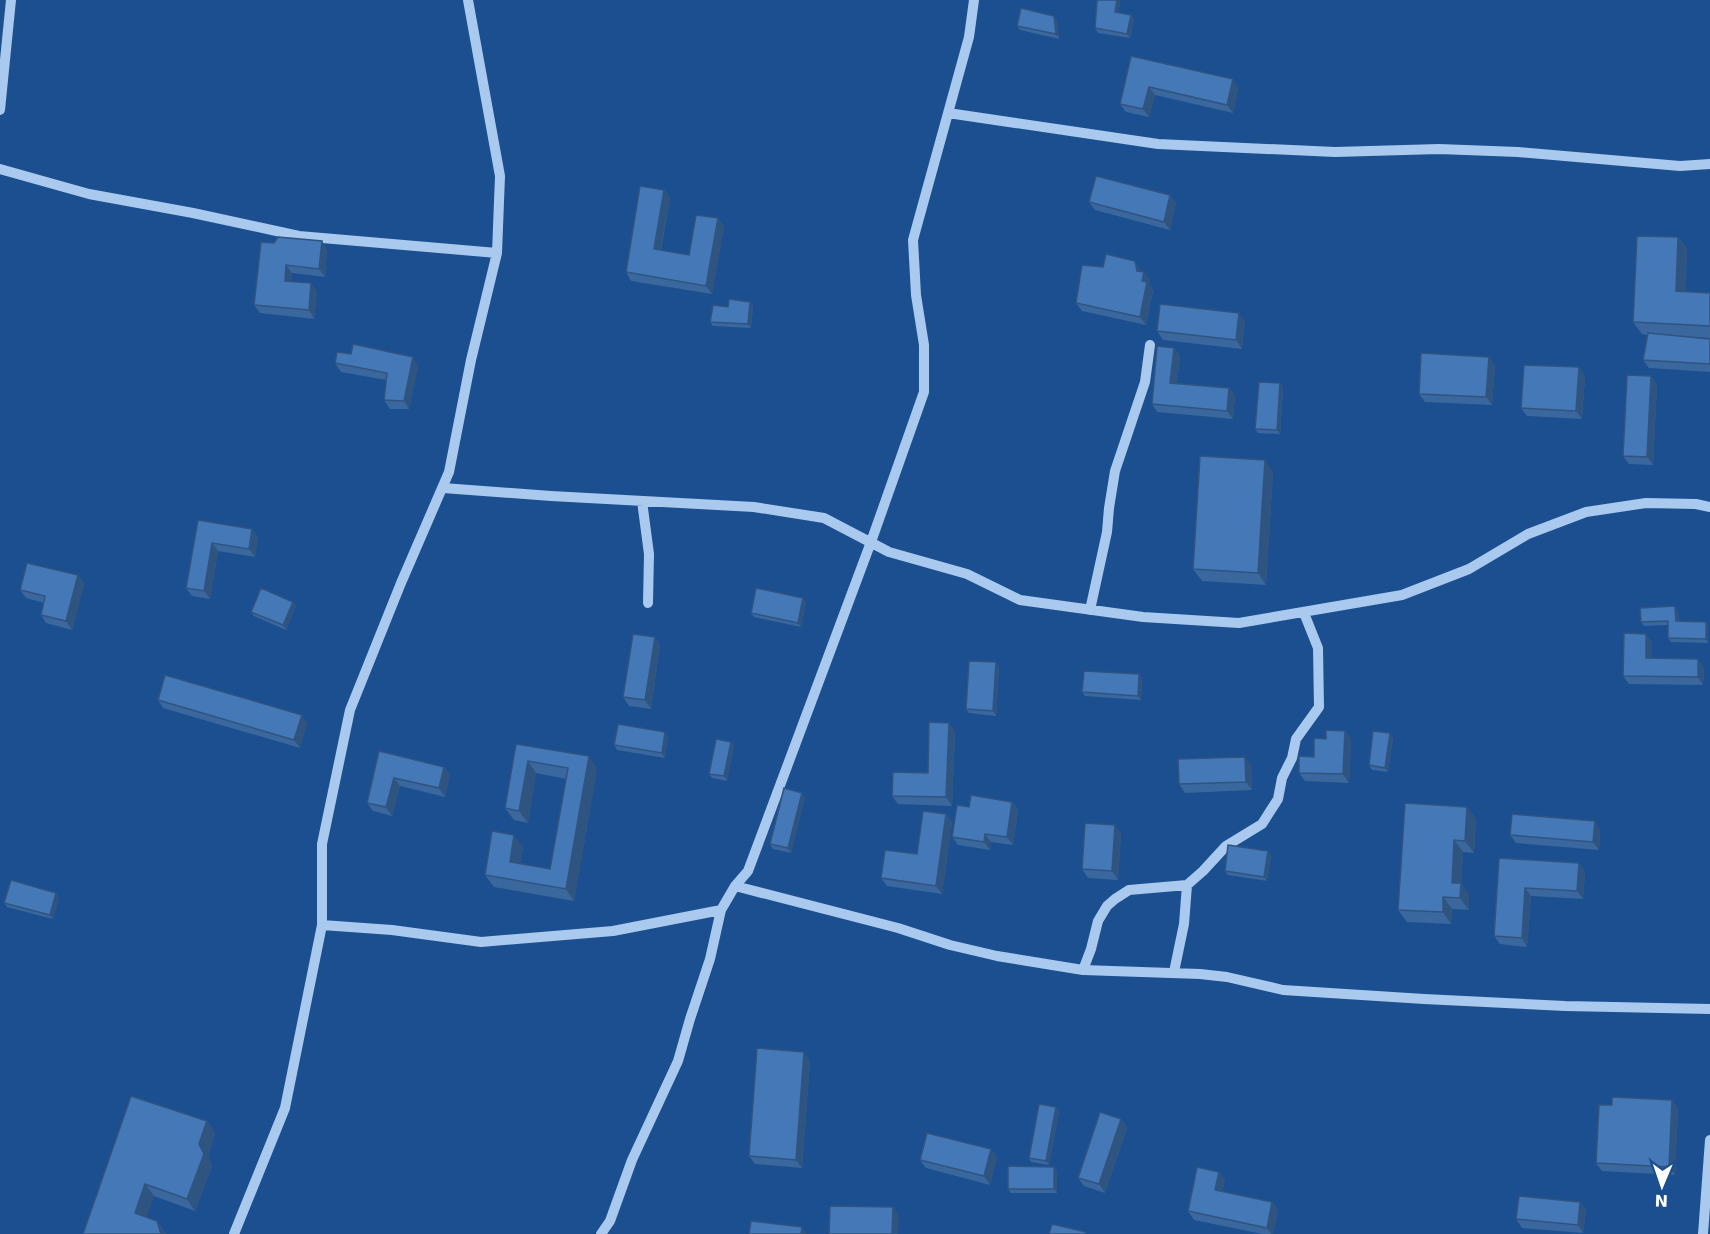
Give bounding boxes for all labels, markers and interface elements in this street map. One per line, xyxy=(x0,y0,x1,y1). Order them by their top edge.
north arrow xyxy=(1632,1156,1692,1216)
text: N xyxy=(1654,1191,1669,1210)

